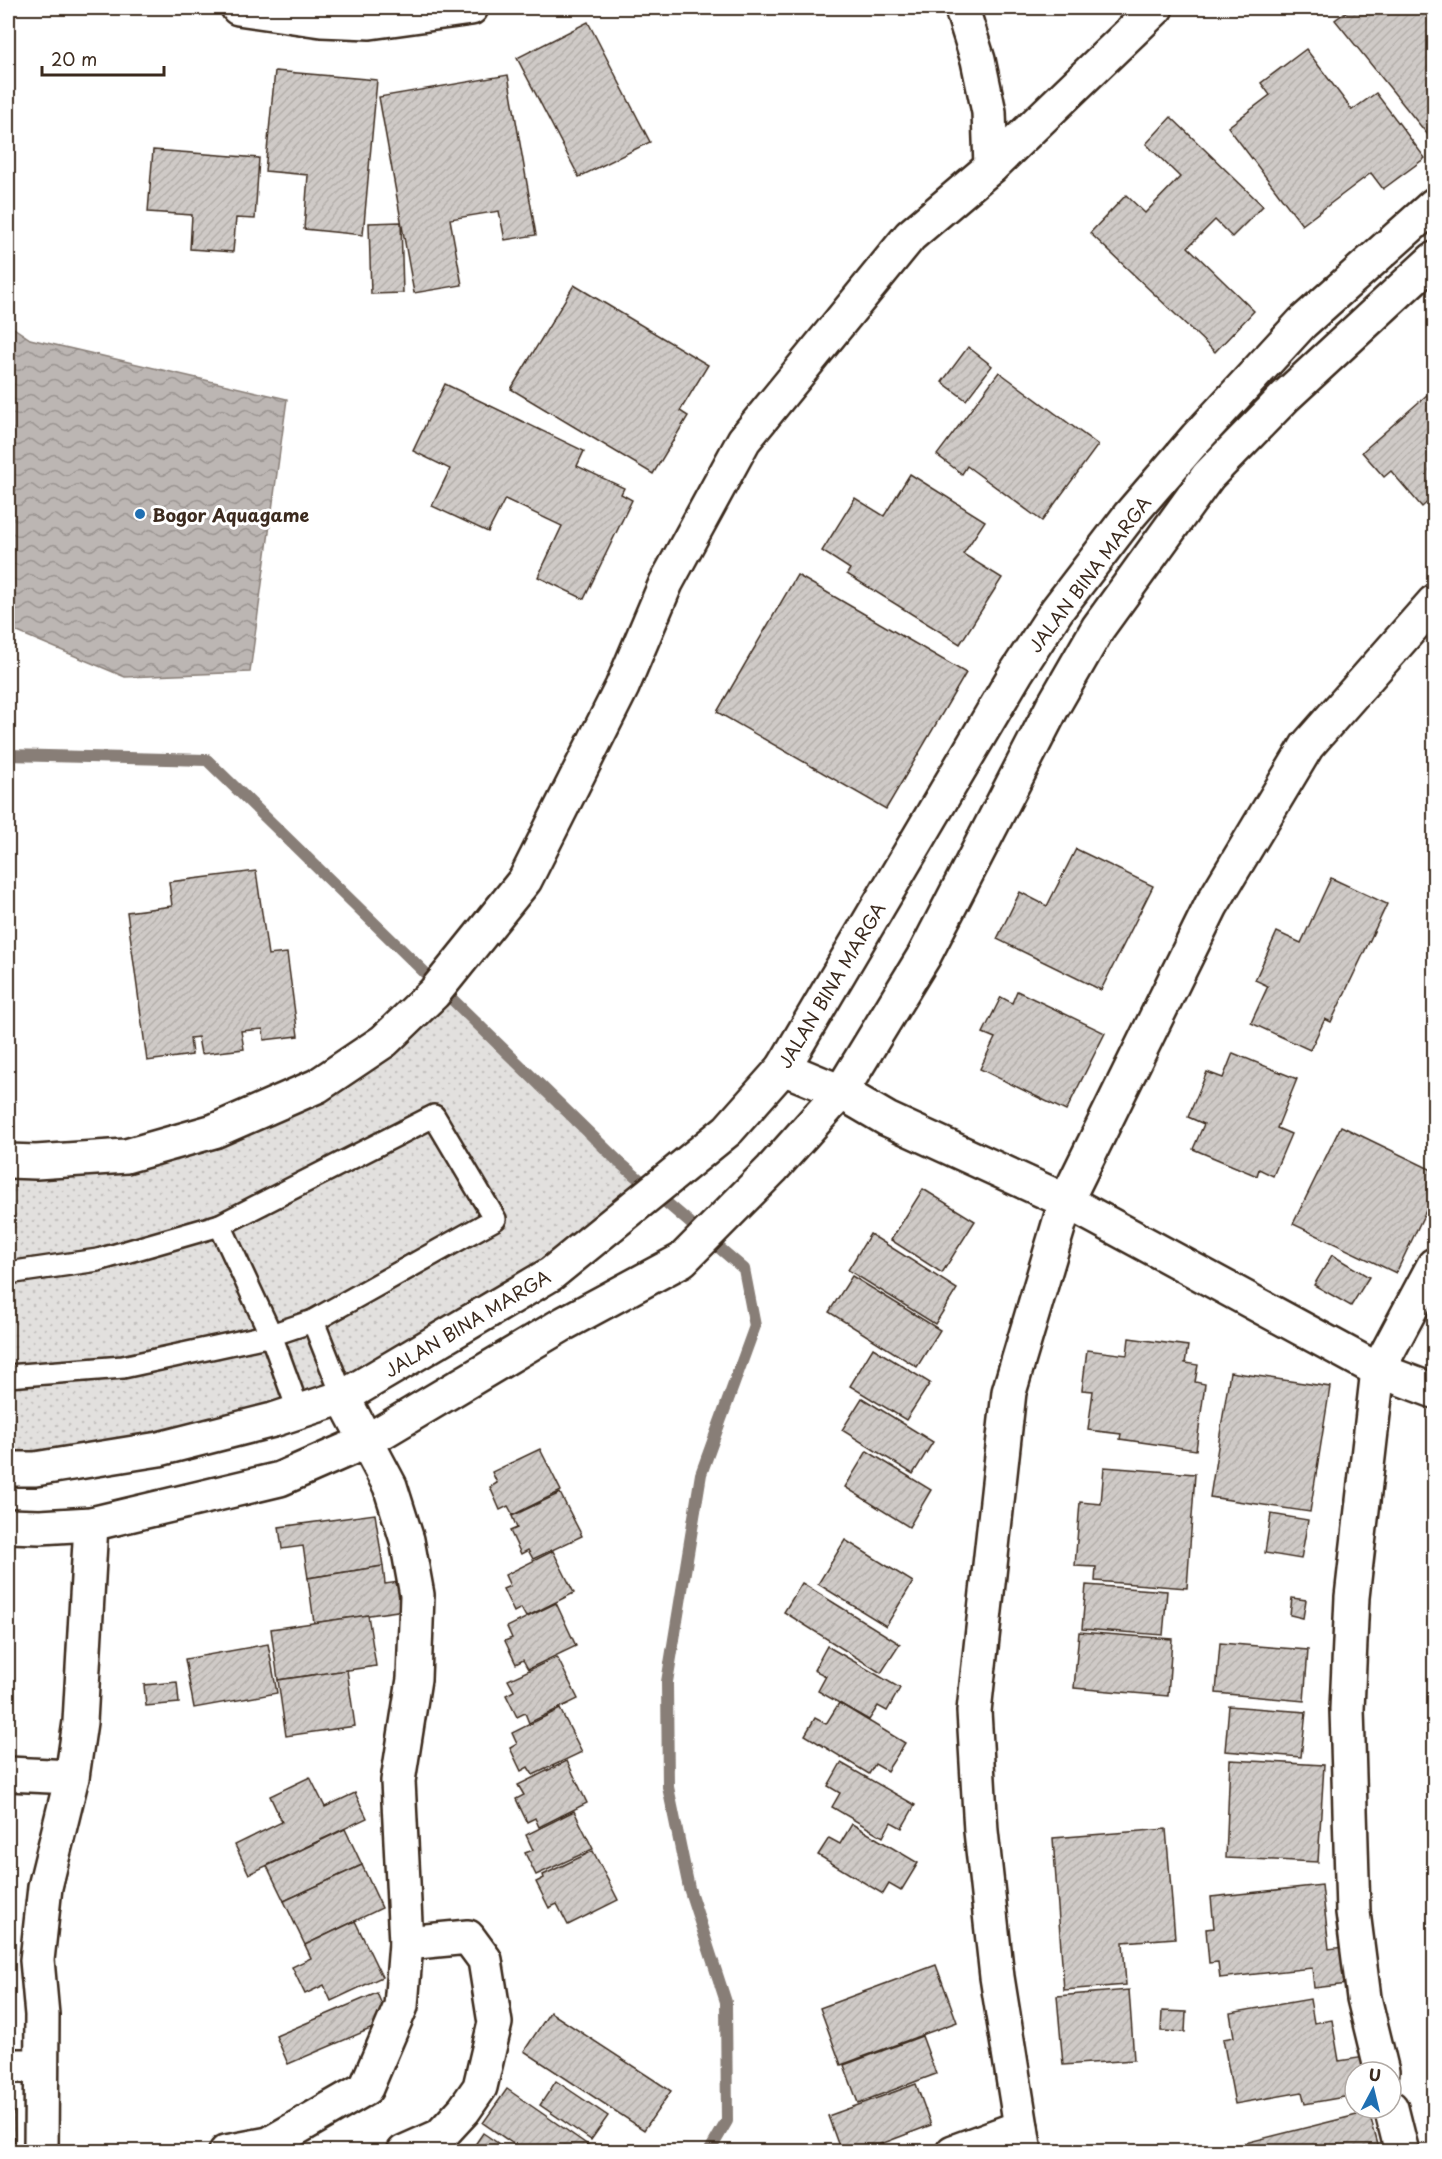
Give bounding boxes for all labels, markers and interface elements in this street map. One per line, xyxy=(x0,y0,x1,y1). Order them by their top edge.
scale bar xyxy=(42,39,164,77)
text: 20 m xyxy=(51,45,97,72)
street label: JALAN BINA MARGA xyxy=(1021,490,1157,658)
place label: Bogor Aquagame xyxy=(152,501,309,528)
marker: Bogor Aquagame xyxy=(133,507,147,521)
street label: JALAN BINA MARGA xyxy=(771,897,891,1073)
street label: JALAN BINA MARGA xyxy=(379,1263,555,1383)
north arrow xyxy=(1343,2060,1403,2120)
text: U xyxy=(1367,2061,1382,2087)

